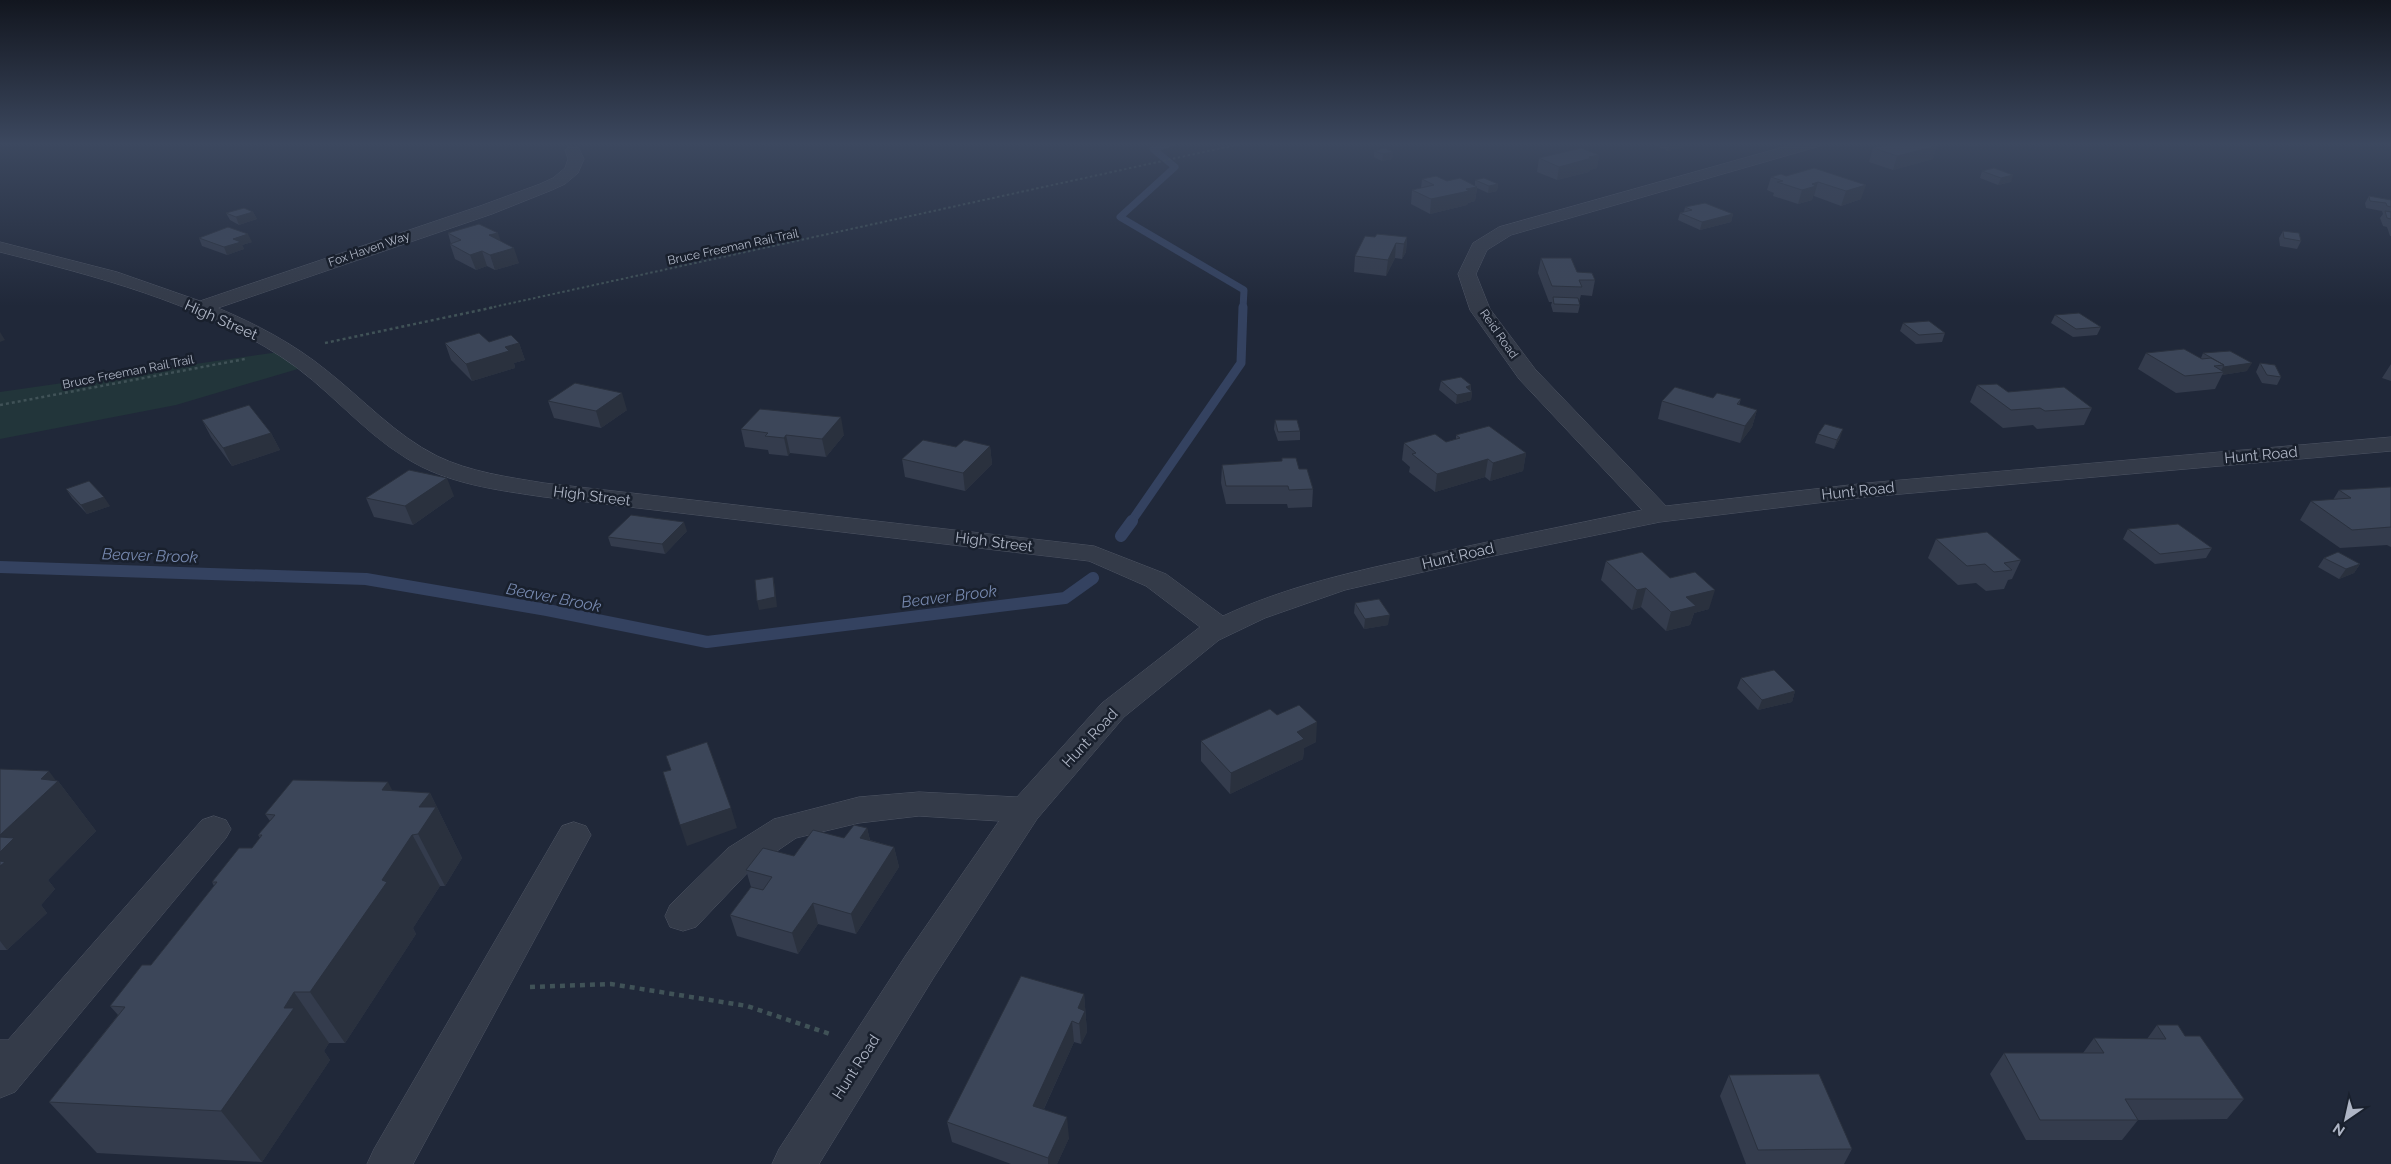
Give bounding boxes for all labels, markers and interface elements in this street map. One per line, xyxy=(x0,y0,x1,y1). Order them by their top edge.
street label: Bruce Freeman Rail Trail xyxy=(666,226,801,268)
street label: Fox Haven Way xyxy=(326,228,412,270)
street label: High Street xyxy=(182,296,260,344)
street label: Reid Road xyxy=(1477,307,1521,361)
street label: Bruce Freeman Rail Trail xyxy=(61,352,196,392)
street label: Hunt Road xyxy=(2224,443,2298,467)
street label: Hunt Road xyxy=(1821,478,1895,504)
street label: High Street xyxy=(552,482,632,510)
street label: High Street xyxy=(954,528,1034,556)
street label: Hunt Road xyxy=(1420,539,1496,573)
water label: Beaver Brook xyxy=(102,544,199,567)
water label: Beaver Brook xyxy=(505,579,603,616)
water label: Beaver Brook xyxy=(900,581,998,612)
street label: Hunt Road xyxy=(1058,705,1122,771)
street label: Hunt Road xyxy=(828,1031,884,1103)
north arrow xyxy=(2321,1094,2371,1144)
text: N xyxy=(2330,1120,2348,1139)

